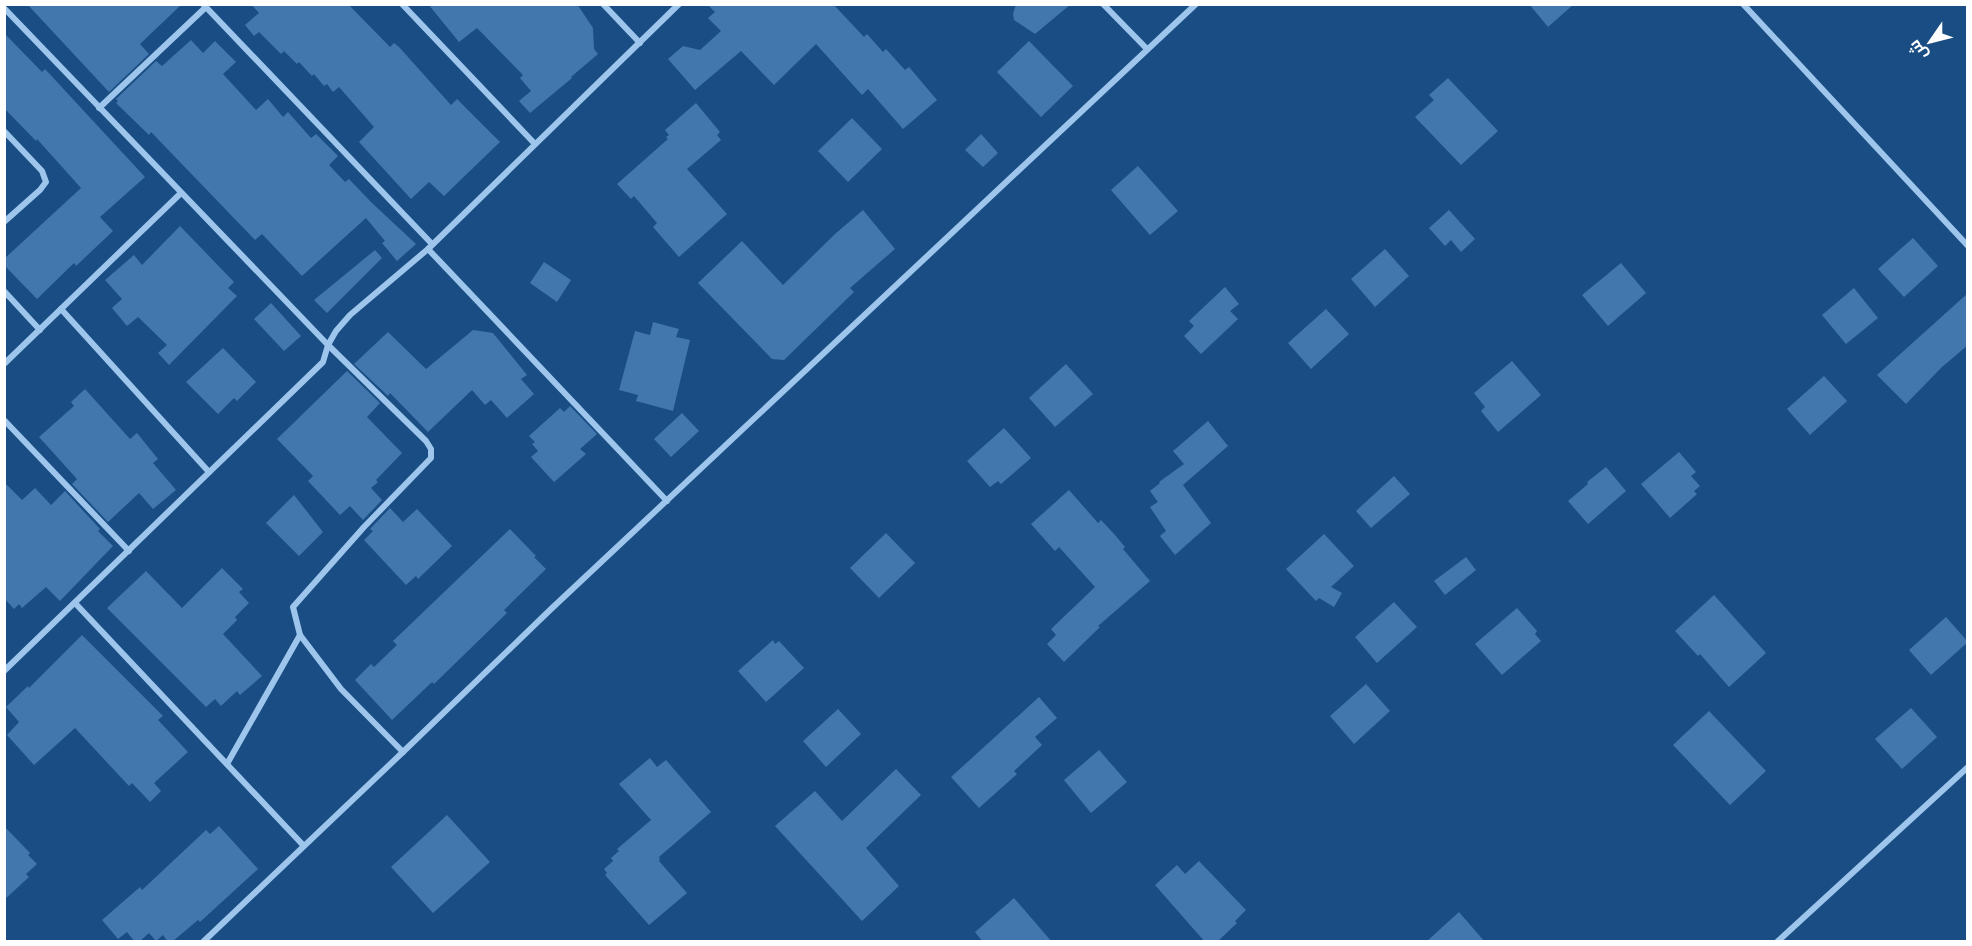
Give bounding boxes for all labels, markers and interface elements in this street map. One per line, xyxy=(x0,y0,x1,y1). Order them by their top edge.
north arrow xyxy=(1900,12,1960,72)
text: ش xyxy=(1905,36,1933,64)

